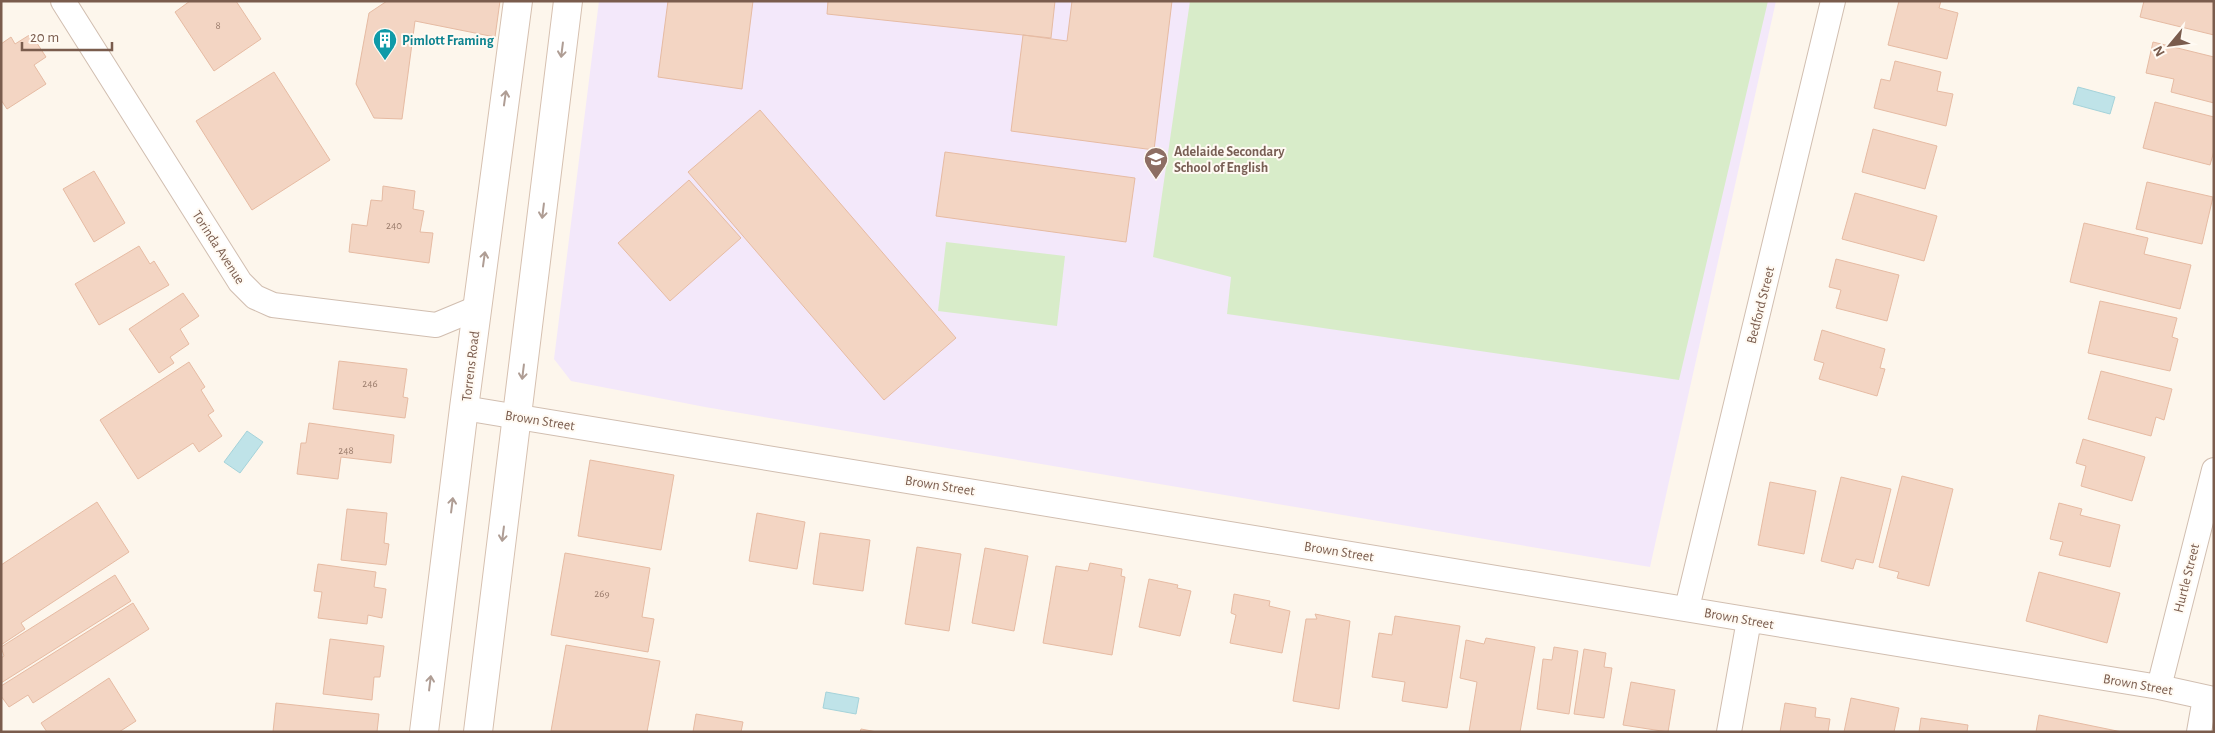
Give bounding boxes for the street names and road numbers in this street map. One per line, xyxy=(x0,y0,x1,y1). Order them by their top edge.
street label: Torinda Avenue xyxy=(189,208,247,287)
street label: Bedford Street xyxy=(1745,265,1777,345)
street label: Torrens Road xyxy=(460,330,482,402)
street label: Brown Street xyxy=(504,409,576,433)
street label: Brown Street xyxy=(904,474,976,498)
street label: Brown Street xyxy=(1303,540,1375,564)
street label: Hurtle Street xyxy=(2172,542,2202,614)
street label: Brown Street xyxy=(1703,606,1775,632)
street label: Brown Street xyxy=(2102,672,2174,698)

